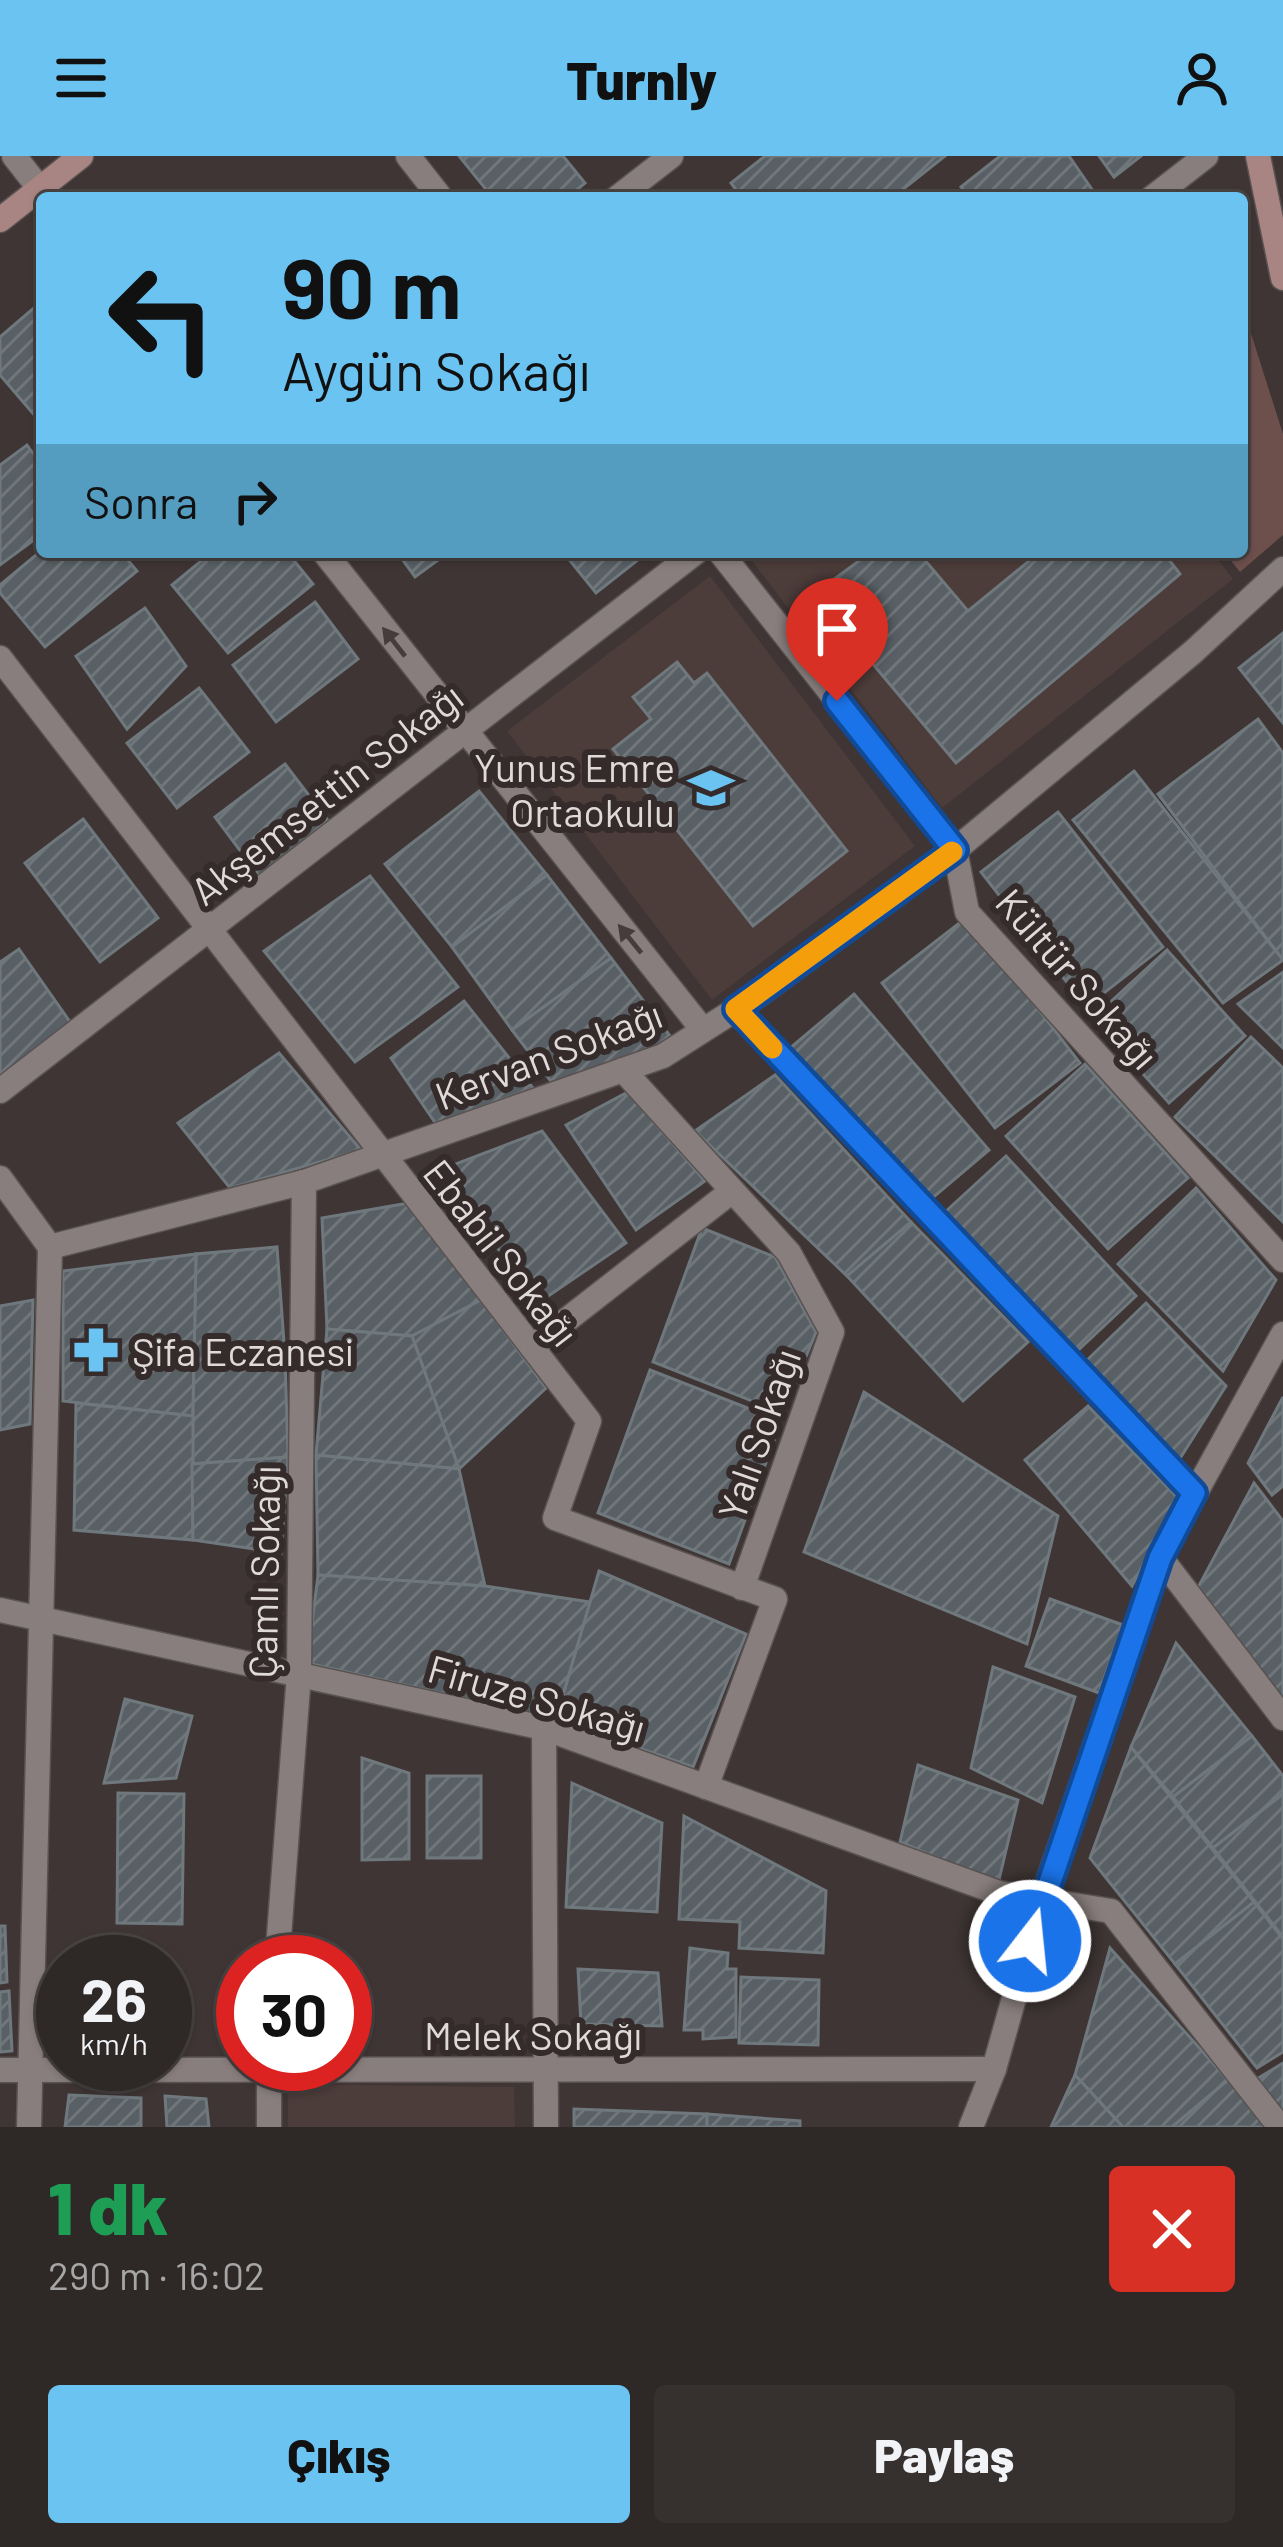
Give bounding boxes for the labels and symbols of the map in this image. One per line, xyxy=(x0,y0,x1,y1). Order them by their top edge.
pin xyxy=(786,578,888,701)
one-way arrow xyxy=(382,626,407,657)
street label: Akşemsettin Sokağı xyxy=(181,672,471,914)
place label: Yunus Emre Ortaokulu xyxy=(474,743,675,835)
school or university icon: Yunus Emre Ortaokulu xyxy=(686,763,736,813)
street label: Kültür Sokağı xyxy=(987,878,1169,1078)
one-way arrow xyxy=(618,923,643,954)
street label: Kervan Sokağı xyxy=(428,989,668,1119)
street label: Ebabil Sokağı xyxy=(415,1149,589,1355)
pharmacy icon: Şifa Eczanesi xyxy=(71,1325,121,1375)
place label: Şifa Eczanesi xyxy=(132,1327,353,1374)
street label: Yalı Sokağı xyxy=(707,1342,809,1526)
street label: Çamlı Sokağı xyxy=(238,1465,288,1679)
street label: Firuze Sokağı xyxy=(423,1644,651,1750)
position arrow xyxy=(967,1878,1093,2004)
speed limit sign: 30 xyxy=(216,1935,372,2091)
street label: Melek Sokağı xyxy=(424,2011,642,2058)

